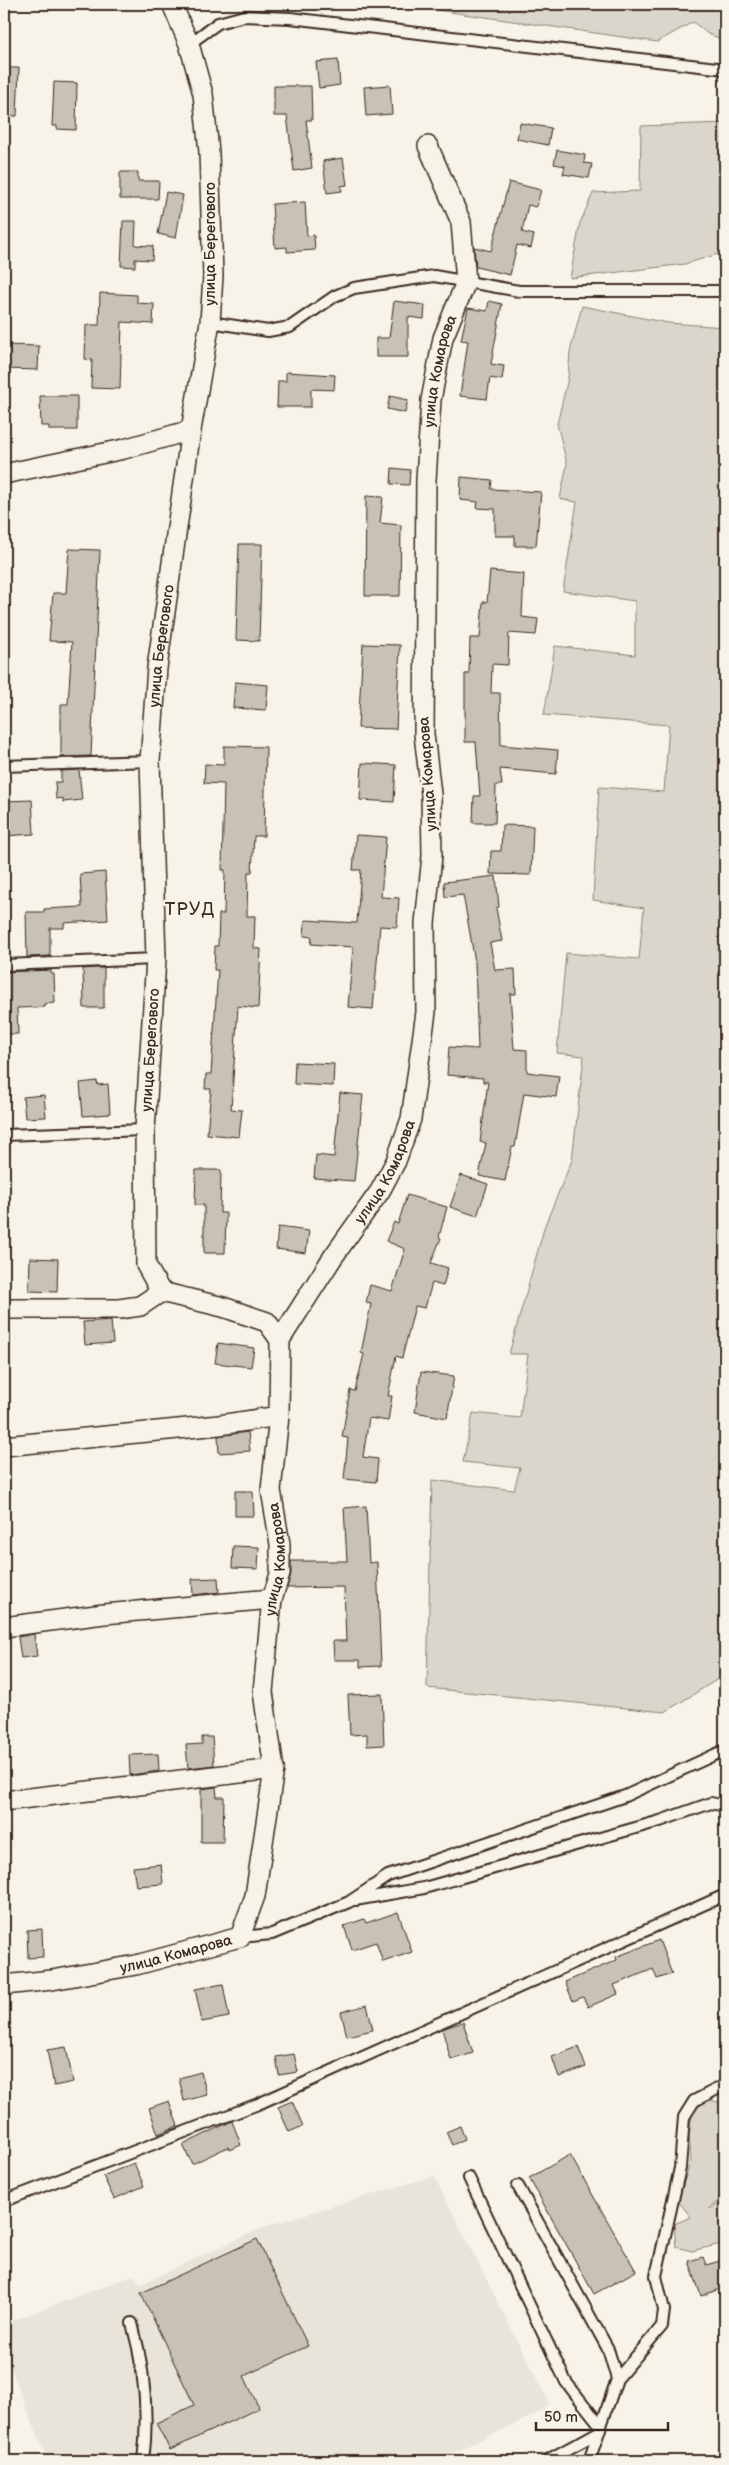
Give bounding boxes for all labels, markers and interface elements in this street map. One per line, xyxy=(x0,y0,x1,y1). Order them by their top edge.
street label: улица Берегового xyxy=(201,182,220,306)
street label: улица Комарова xyxy=(420,312,461,428)
street label: улица Берегового xyxy=(145,583,178,708)
street label: улица Комарова xyxy=(415,716,441,832)
district label: ТРУД xyxy=(165,899,215,920)
street label: улица Берегового xyxy=(137,988,164,1112)
street label: улица Комарова xyxy=(350,1117,419,1227)
street label: улица Комарова xyxy=(261,1501,290,1617)
street label: улица Комарова xyxy=(119,1930,234,1977)
scale bar xyxy=(536,2400,669,2432)
text: 50 m xyxy=(544,2408,578,2427)

